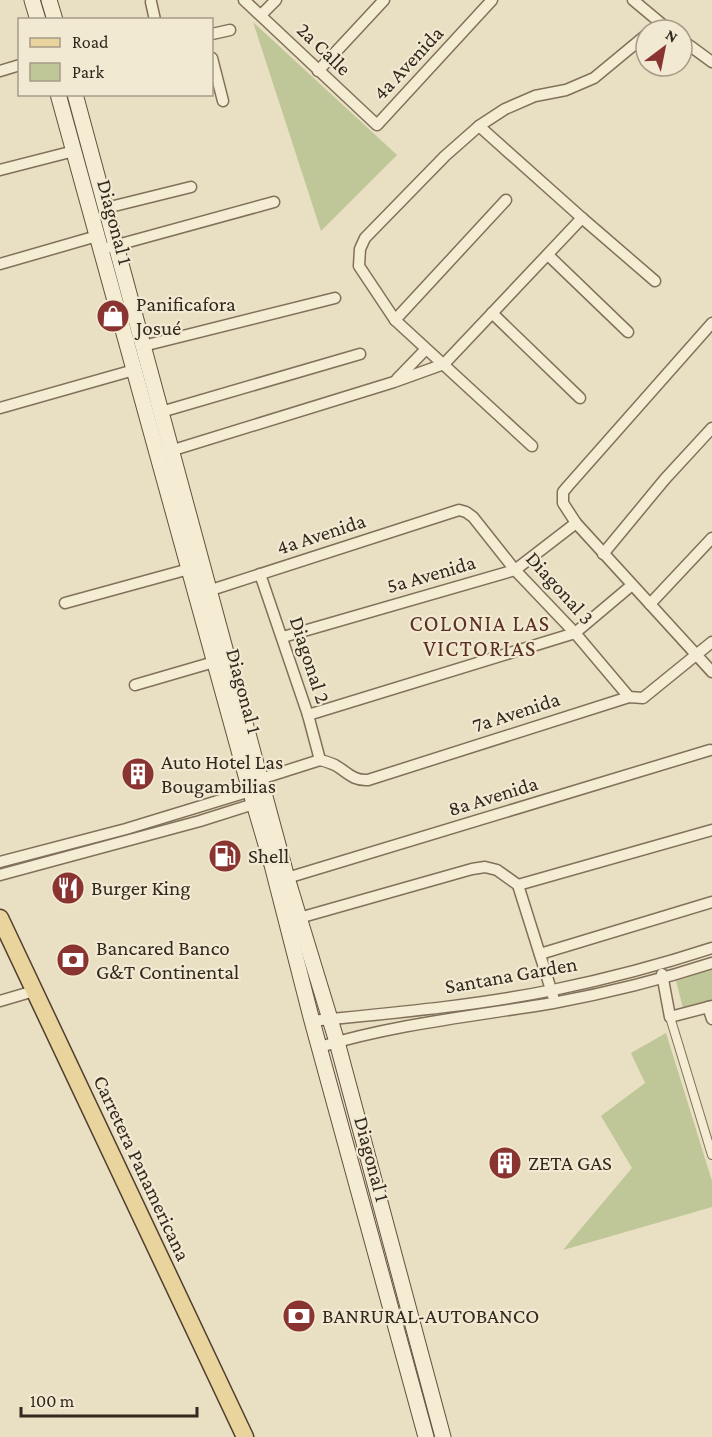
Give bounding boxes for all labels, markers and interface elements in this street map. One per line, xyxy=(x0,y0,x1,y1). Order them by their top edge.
street label: 2a Calle xyxy=(292,17,356,81)
legend xyxy=(18,18,213,96)
north arrow xyxy=(634,18,694,78)
street label: 4a Avenida xyxy=(368,21,448,105)
text: N xyxy=(663,26,681,46)
text: Road xyxy=(72,32,109,52)
text: Park xyxy=(72,62,104,82)
street label: Diagonal 1 xyxy=(92,177,138,267)
place label: Panificafora Josué xyxy=(134,292,236,340)
shop icon: Panificafora Josué xyxy=(95,298,131,334)
street label: 4a Avenida xyxy=(273,508,369,560)
street label: Diagonal 3 xyxy=(521,546,599,630)
street label: 5a Avenida xyxy=(384,550,478,598)
district label: COLONIA LAS VICTORIAS xyxy=(409,611,551,661)
street label: Diagonal 2 xyxy=(285,613,335,707)
street label: Diagonal 1 xyxy=(221,646,267,736)
street label: 7a Avenida xyxy=(469,687,563,737)
place label: Auto Hotel Las Bougambilias xyxy=(161,750,283,798)
building icon: Auto Hotel Las Bougambilias xyxy=(120,756,156,792)
street label: 8a Avenida xyxy=(445,771,541,821)
fuel station icon: Shell xyxy=(207,838,243,874)
place label: Shell xyxy=(248,844,289,868)
restaurant icon: Burger King xyxy=(50,870,86,906)
place label: Burger King xyxy=(91,876,190,900)
place label: Bancared Banco G&T Continental xyxy=(96,936,239,984)
bank icon: Bancared Banco G&T Continental xyxy=(55,942,91,978)
street label: Santana Garden xyxy=(443,952,579,998)
street label: Carretera Panamericana xyxy=(88,1071,196,1265)
street label: Diagonal 1 xyxy=(349,1114,395,1204)
building icon: ZETA GAS xyxy=(487,1145,523,1181)
place label: ZETA GAS xyxy=(528,1151,612,1175)
bank icon: BANRURAL-AUTOBANCO xyxy=(281,1298,317,1334)
place label: BANRURAL-AUTOBANCO xyxy=(322,1304,539,1328)
scale bar xyxy=(21,1380,196,1418)
text: 100 m xyxy=(30,1391,75,1411)

